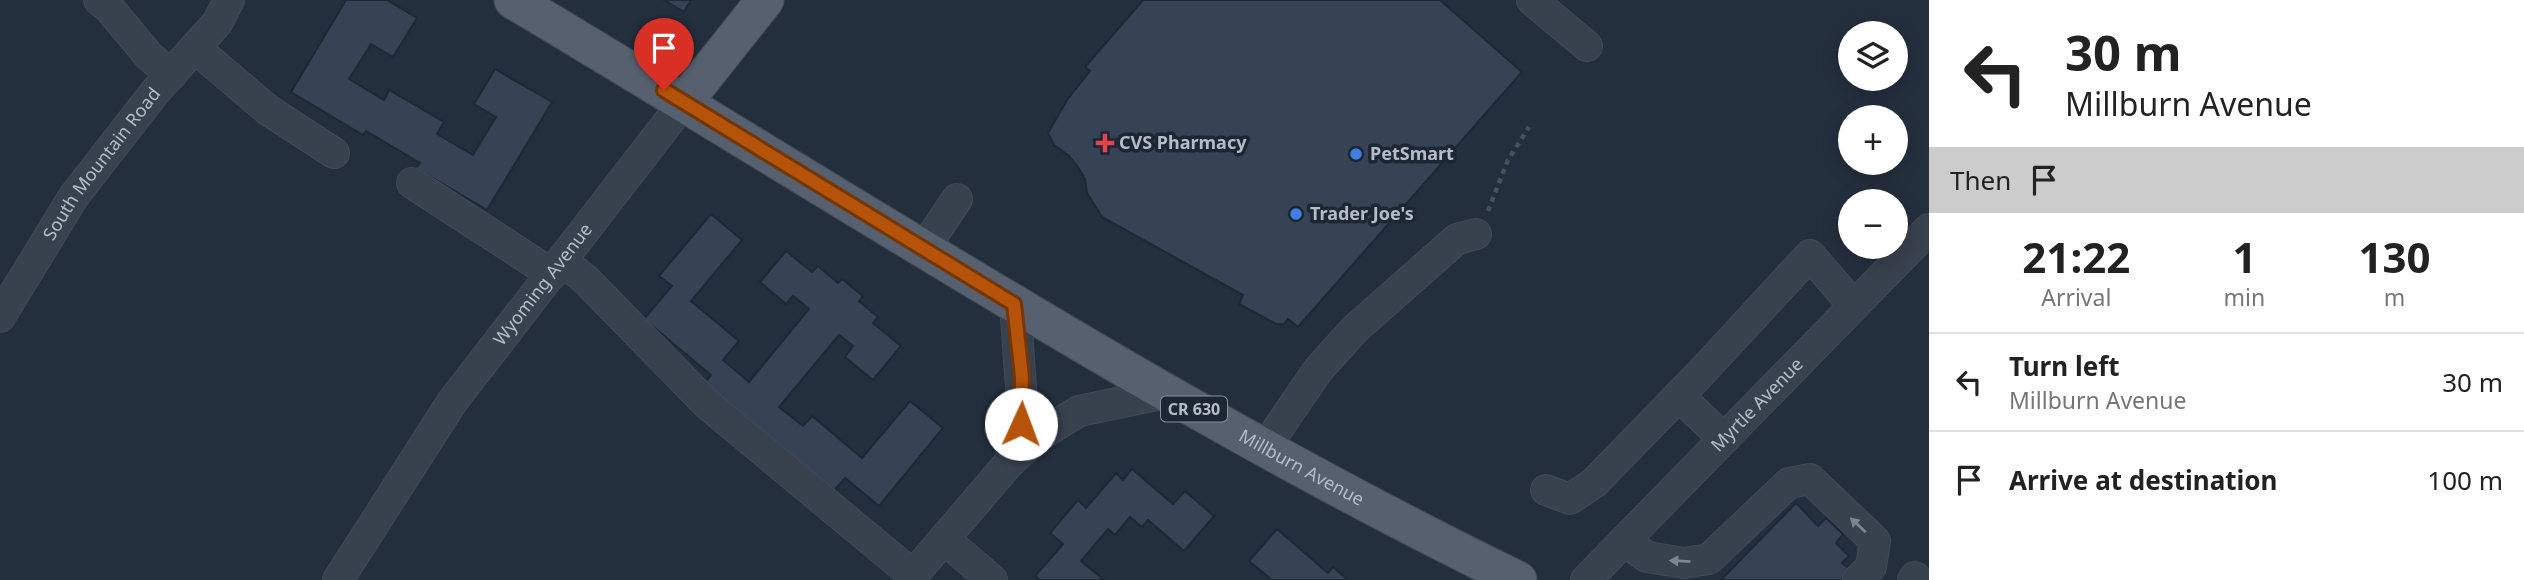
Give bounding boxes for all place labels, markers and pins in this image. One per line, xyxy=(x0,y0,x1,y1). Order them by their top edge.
pin xyxy=(634,18,694,90)
place label: CVS Pharmacy xyxy=(1119,130,1247,154)
marker: CVS Pharmacy xyxy=(1097,135,1113,151)
place label: PetSmart xyxy=(1370,141,1454,165)
marker: PetSmart xyxy=(1348,146,1364,162)
place label: Trader Joe's xyxy=(1310,201,1414,225)
marker: Trader Joe's xyxy=(1288,206,1304,222)

